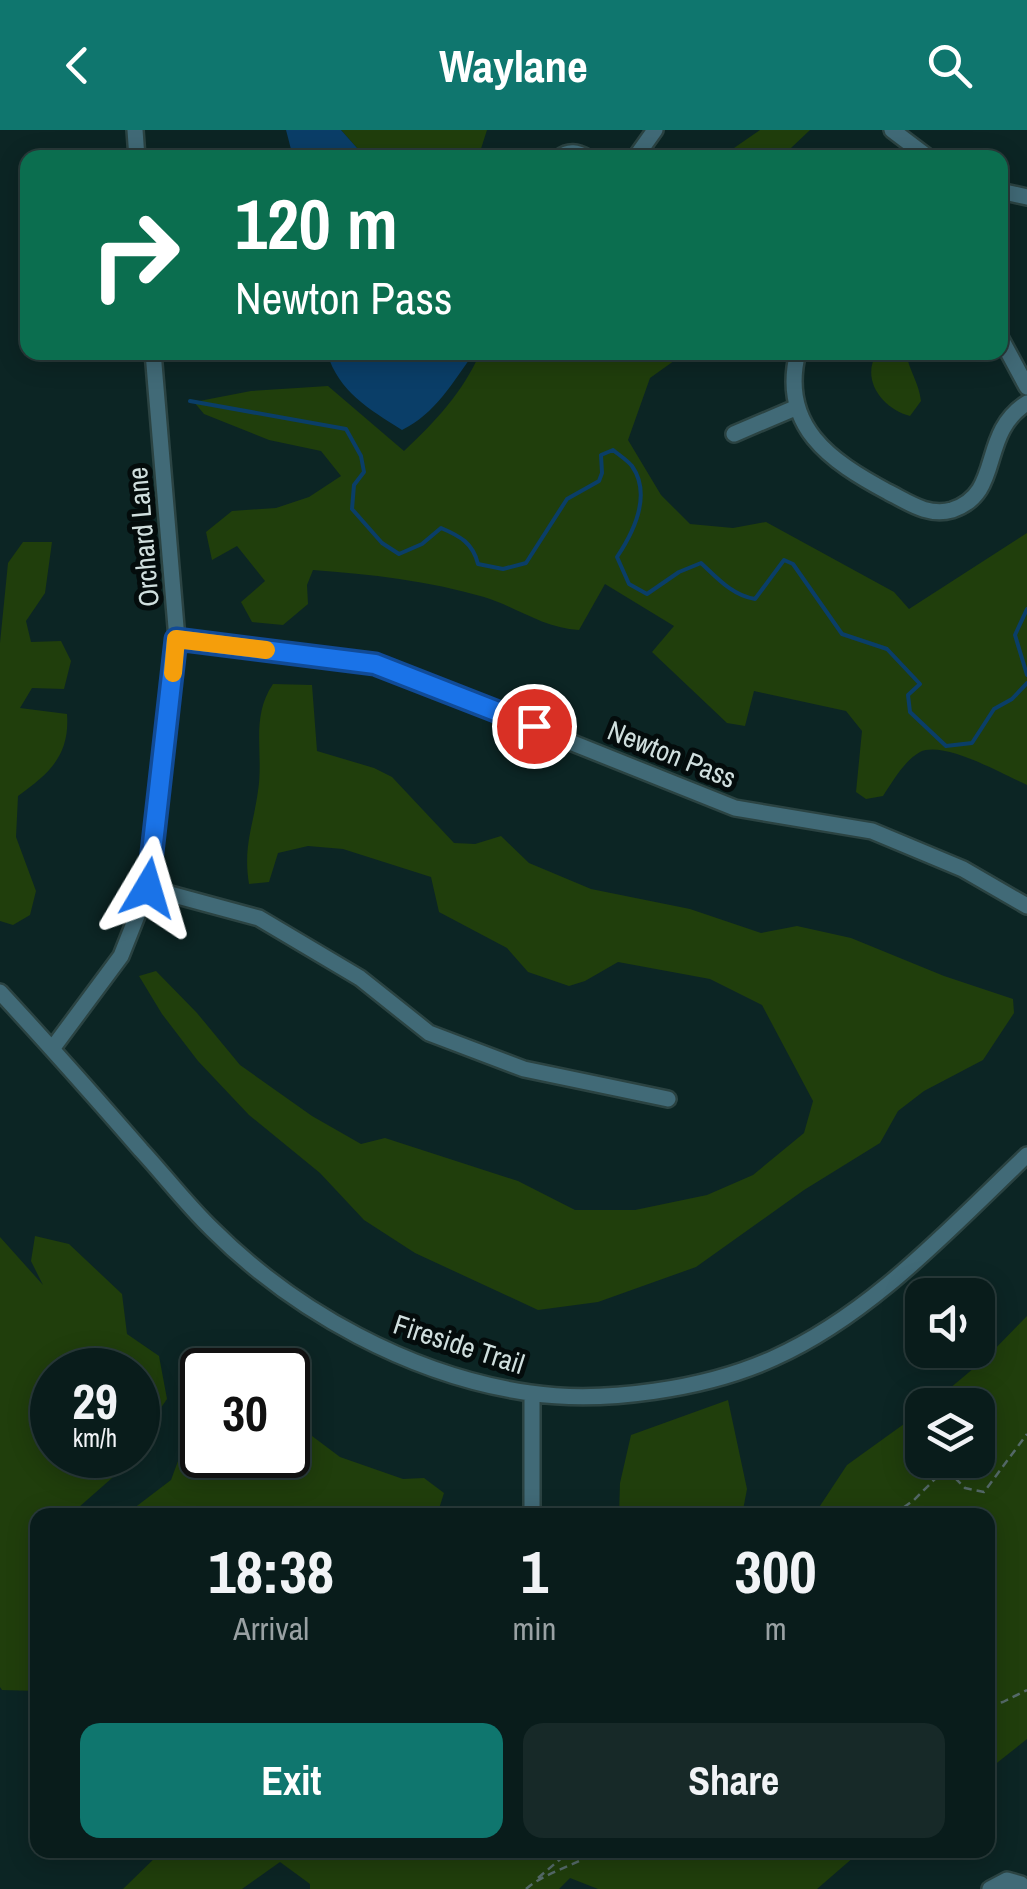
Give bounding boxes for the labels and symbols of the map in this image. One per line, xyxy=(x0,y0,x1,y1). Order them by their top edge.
street label: Orchard Lane xyxy=(118,465,168,609)
pin xyxy=(492,684,577,769)
street label: Newton Pass xyxy=(602,711,742,797)
position arrow xyxy=(96,836,200,940)
street label: Fireside Trail xyxy=(389,1305,529,1383)
speed limit sign: 30 xyxy=(180,1348,310,1478)

